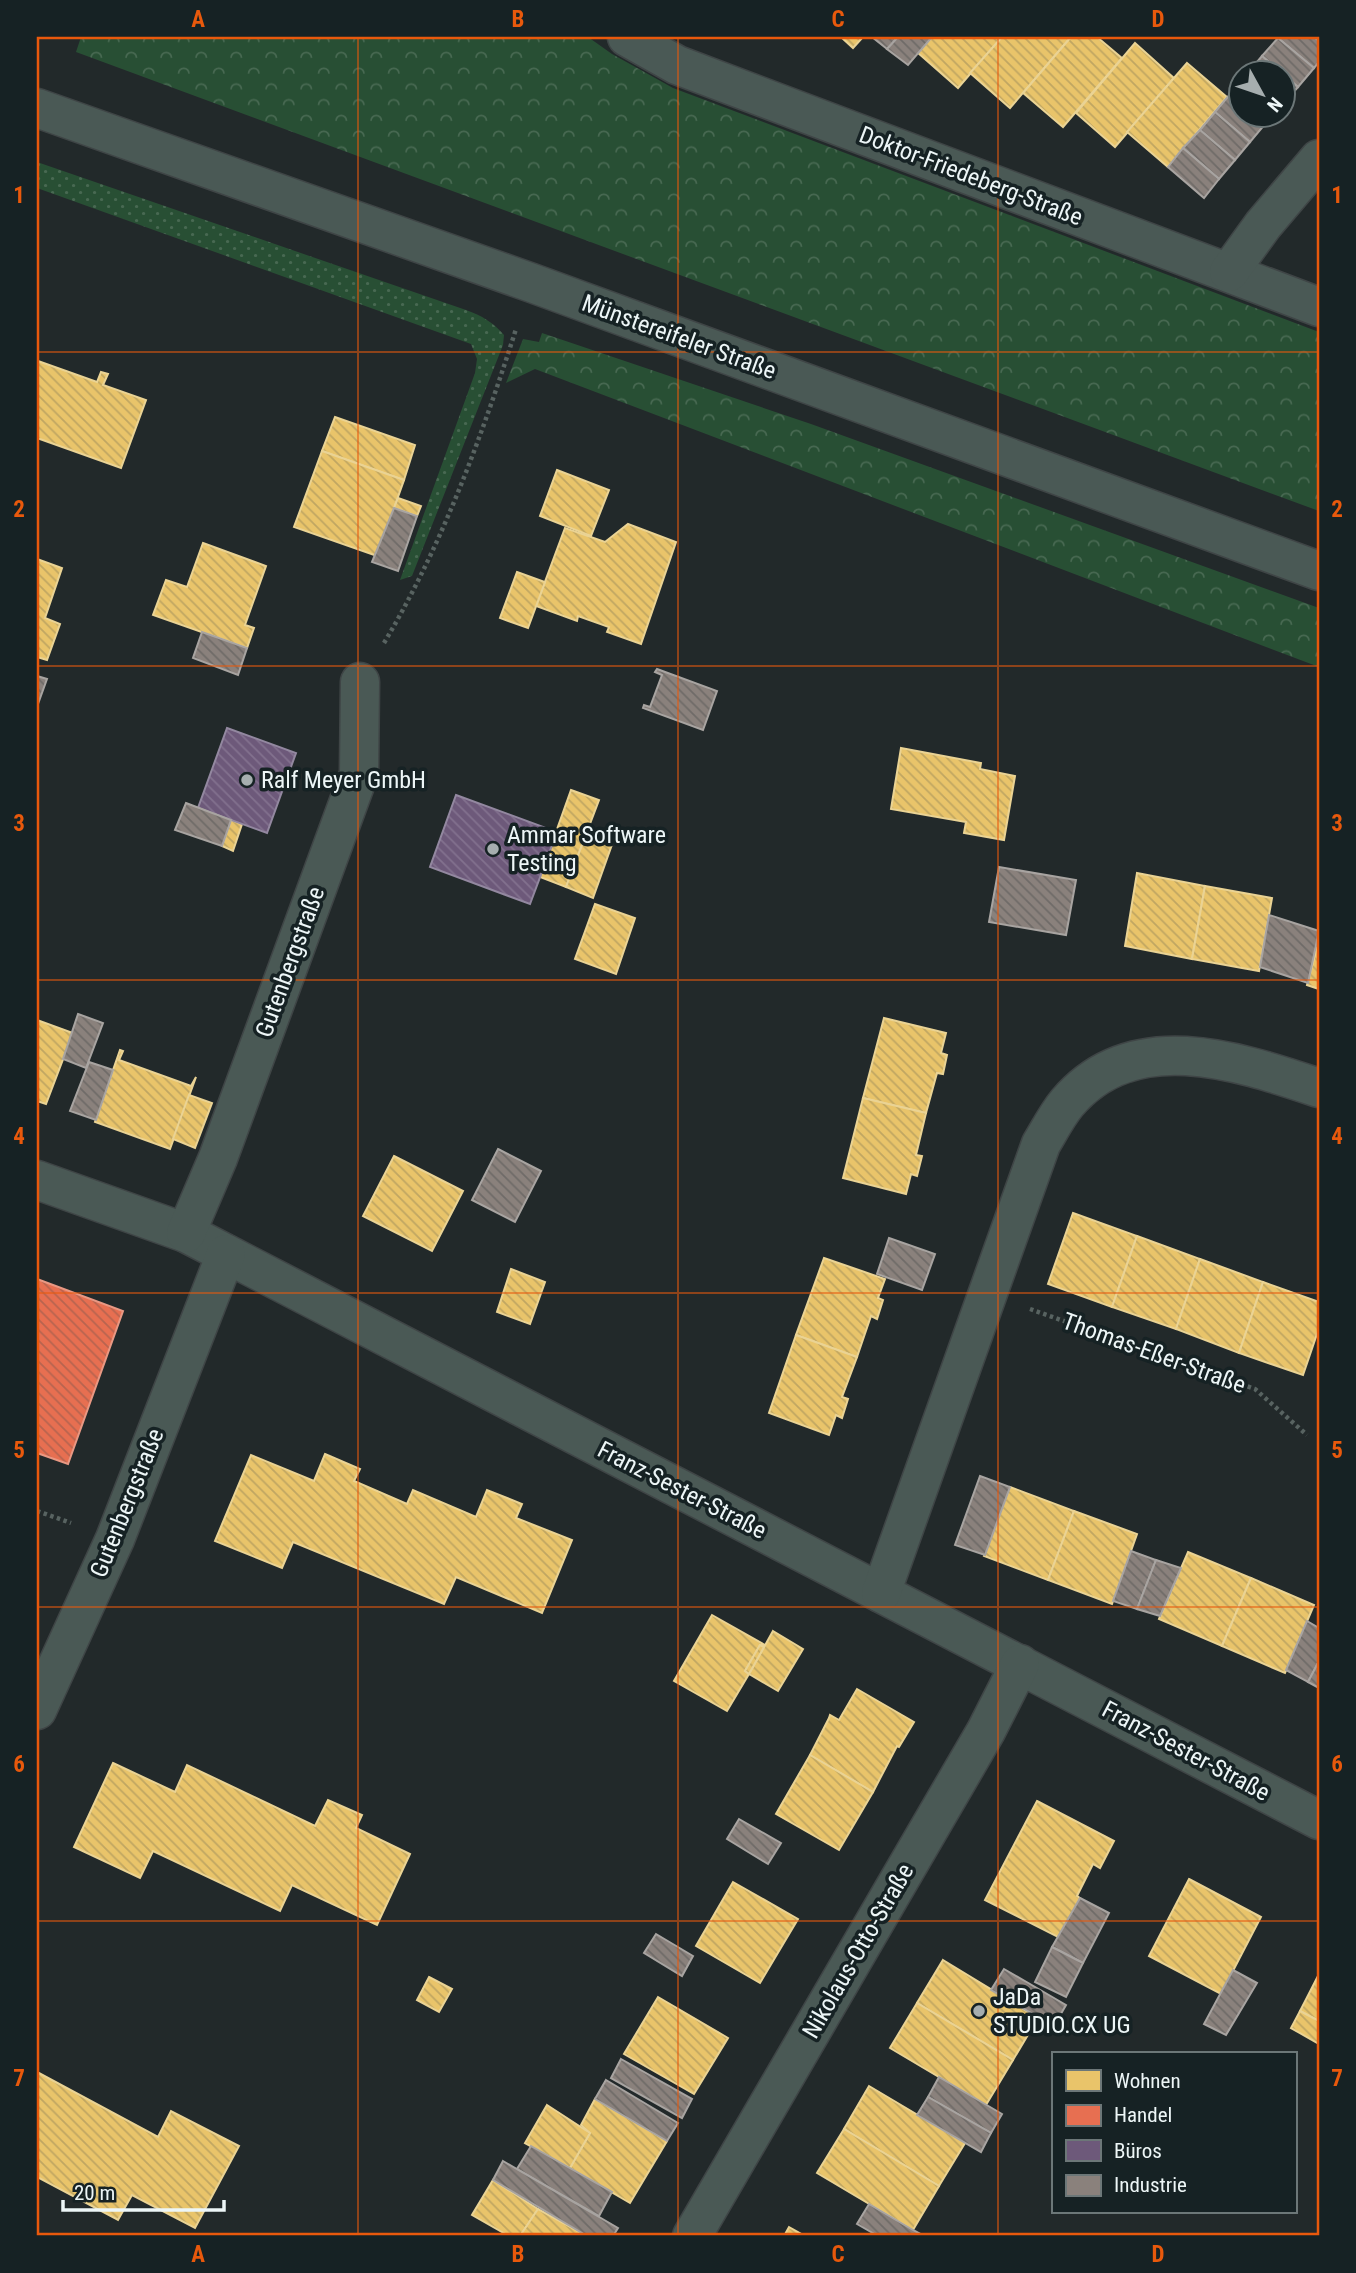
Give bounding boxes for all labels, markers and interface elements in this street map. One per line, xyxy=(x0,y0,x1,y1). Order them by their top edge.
text: A xyxy=(191,6,205,33)
text: B xyxy=(512,6,524,33)
text: C xyxy=(831,6,845,33)
text: D xyxy=(1152,6,1165,33)
north arrow xyxy=(1226,60,1296,130)
text: N xyxy=(1262,93,1287,116)
street label: Doktor-Friedeberg-Straße xyxy=(855,120,1087,232)
text: 1 xyxy=(13,182,25,209)
text: 1 xyxy=(1331,182,1343,209)
street label: Münstereifeler Straße xyxy=(578,289,780,385)
text: 2 xyxy=(13,496,25,523)
text: 2 xyxy=(1331,496,1343,523)
place label: Ralf Meyer GmbH xyxy=(261,766,426,794)
marker: Ralf Meyer GmbH xyxy=(239,772,255,788)
text: 3 xyxy=(13,810,25,837)
text: 3 xyxy=(1331,810,1343,837)
place label: Ammar Software Testing xyxy=(507,821,666,877)
marker: Ammar Software Testing xyxy=(485,841,501,857)
street label: Gutenbergstraße xyxy=(250,883,330,1041)
text: 4 xyxy=(13,1123,25,1150)
text: 4 xyxy=(1331,1123,1343,1150)
street label: Thomas-Eßer-Straße xyxy=(1058,1307,1250,1399)
street label: Gutenbergstraße xyxy=(84,1425,170,1581)
street label: Franz-Sester-Straße xyxy=(593,1435,771,1545)
text: 5 xyxy=(13,1437,25,1464)
text: 5 xyxy=(1331,1437,1343,1464)
street label: Franz-Sester-Straße xyxy=(1097,1695,1275,1807)
text: 6 xyxy=(13,1751,25,1778)
text: 6 xyxy=(1331,1751,1343,1778)
street label: Nikolaus-Otto-Straße xyxy=(797,1859,919,2043)
place label: JaDa STUDIO.CX UG xyxy=(993,1983,1131,2039)
marker: JaDa STUDIO.CX UG xyxy=(971,2003,987,2019)
legend xyxy=(1052,2052,1296,2214)
text: 7 xyxy=(13,2065,25,2092)
text: 7 xyxy=(1331,2065,1343,2092)
text: Wohnen xyxy=(1114,2069,1181,2093)
text: Handel xyxy=(1114,2103,1172,2127)
text: Büros xyxy=(1114,2139,1162,2163)
scale bar xyxy=(63,2168,224,2212)
text: Industrie xyxy=(1114,2173,1187,2197)
text: 20 m xyxy=(74,2181,115,2205)
text: A xyxy=(191,2241,205,2268)
text: B xyxy=(512,2241,524,2268)
text: C xyxy=(831,2241,845,2268)
text: D xyxy=(1152,2241,1165,2268)

